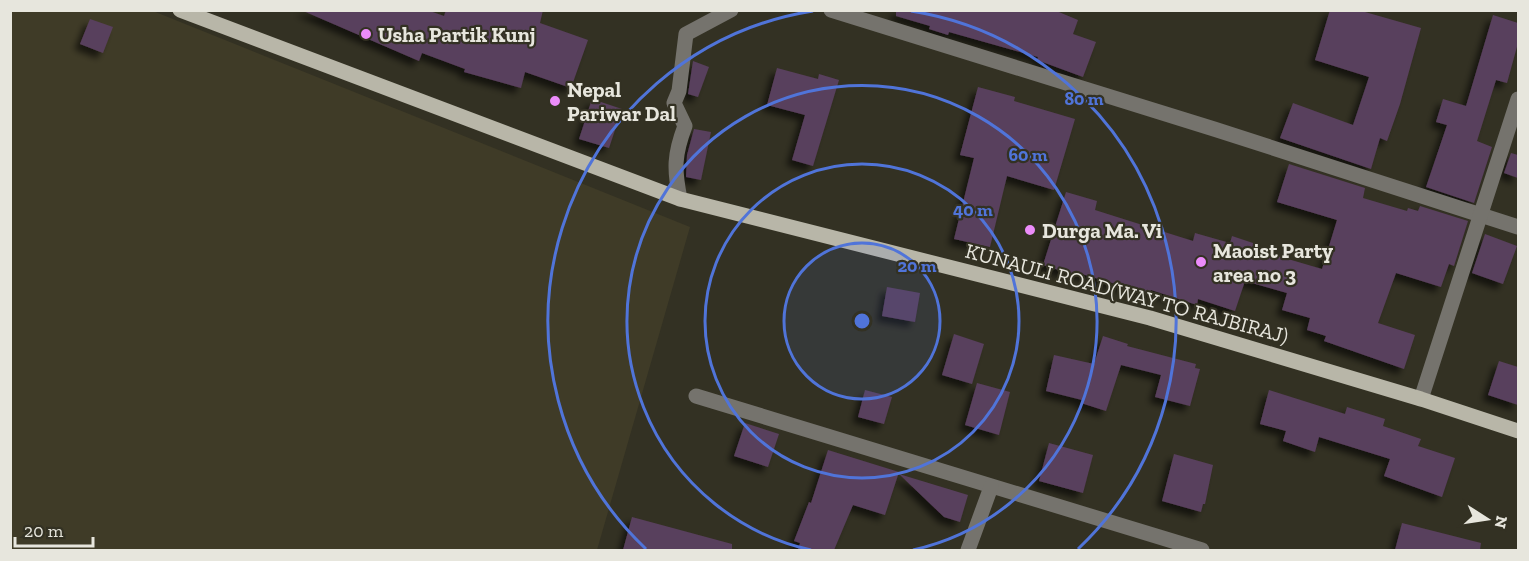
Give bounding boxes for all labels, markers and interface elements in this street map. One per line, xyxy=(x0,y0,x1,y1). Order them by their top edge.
place label: Usha Partik Kunj xyxy=(378,22,535,47)
marker: Usha Partik Kunj xyxy=(359,27,373,41)
place label: Nepal Pariwar Dal xyxy=(567,77,676,126)
text: 80 m xyxy=(1064,88,1104,110)
marker: Nepal Pariwar Dal xyxy=(548,94,562,108)
text: 60 m xyxy=(1008,144,1048,166)
text: 40 m xyxy=(953,199,993,221)
place label: Durga Ma. Vi xyxy=(1042,218,1162,243)
marker: Durga Ma. Vi xyxy=(1023,223,1037,237)
street label: KUNAULI ROAD(WAY TO RAJBIRAJ) xyxy=(963,238,1291,348)
place label: Maoist Party area no 3 xyxy=(1213,238,1333,287)
text: 20 m xyxy=(897,255,937,277)
marker: Maoist Party area no 3 xyxy=(1194,255,1208,269)
centre of rings xyxy=(852,311,872,331)
north arrow xyxy=(1457,489,1517,549)
scale bar xyxy=(15,510,93,548)
text: N xyxy=(1491,514,1512,530)
text: 20 m xyxy=(24,520,64,542)

